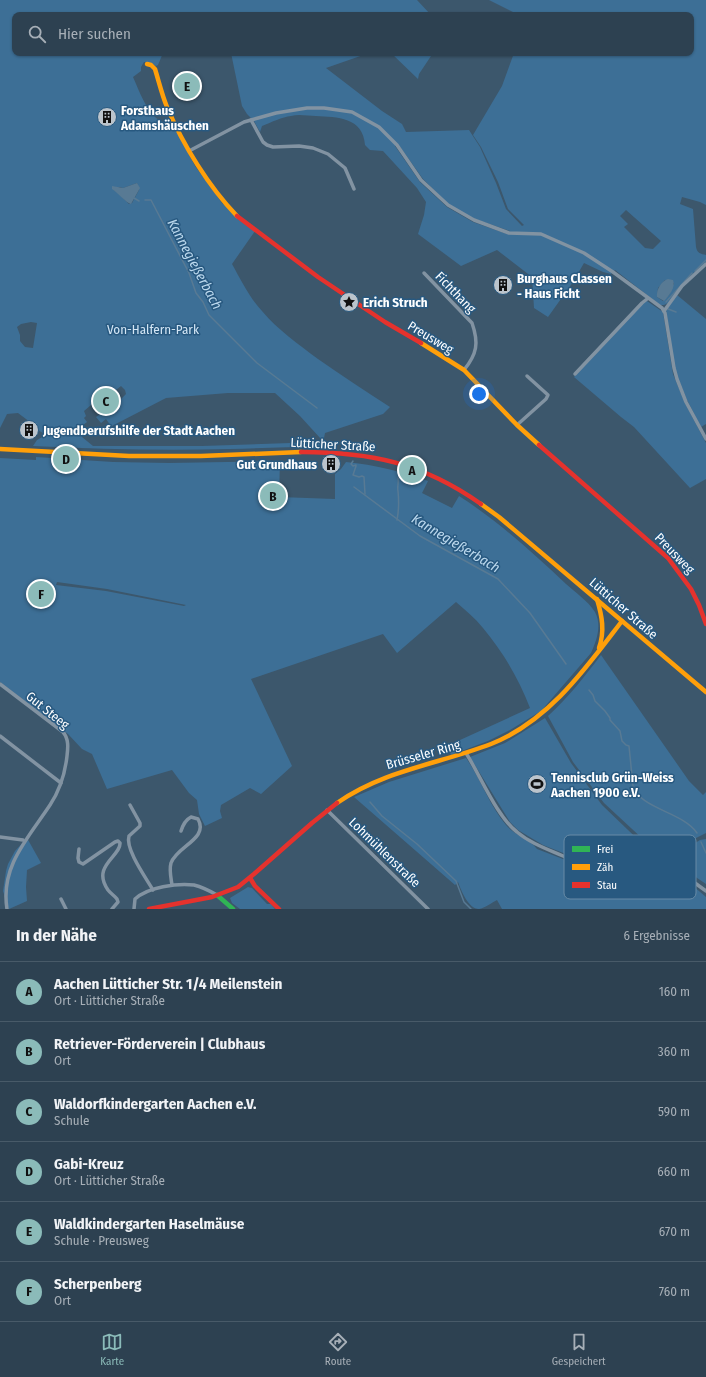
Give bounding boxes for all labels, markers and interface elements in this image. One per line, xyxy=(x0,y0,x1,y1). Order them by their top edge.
search box xyxy=(12,12,694,56)
icon: search xyxy=(26,23,48,45)
text: Hier suchen xyxy=(58,25,131,43)
pin: E xyxy=(174,71,200,101)
place label: Forsthaus Adamshäuschen xyxy=(120,103,209,133)
building icon: Forsthaus Adamshäuschen xyxy=(96,106,118,128)
water label: Kannegießerbach xyxy=(164,216,226,312)
street label: Fichthang xyxy=(432,269,480,317)
place label: Burghaus Classen - Haus Ficht xyxy=(517,271,612,301)
building icon: Burghaus Classen - Haus Ficht xyxy=(492,274,514,296)
place icon: Erich Struch xyxy=(338,291,360,313)
place label: Erich Struch xyxy=(363,295,428,310)
street label: Preusweg xyxy=(405,318,457,357)
park label: Von-Halfern-Park xyxy=(107,322,200,337)
your location xyxy=(469,384,489,404)
pin: C xyxy=(93,386,119,416)
building icon: Jugendberufshilfe der Stadt Aachen xyxy=(18,419,40,441)
place label: Jugendberufshilfe der Stadt Aachen xyxy=(42,423,235,438)
street label: Lütticher Straße xyxy=(290,435,376,454)
pin: D xyxy=(53,444,79,474)
building icon: Gut Grundhaus xyxy=(320,453,342,475)
pin: A xyxy=(399,455,425,485)
place label: Gut Grundhaus xyxy=(237,457,317,472)
pin: B xyxy=(260,481,286,511)
water label: Kannegießerbach xyxy=(408,510,503,576)
street label: Preusweg xyxy=(652,530,698,577)
street label: Lütticher Straße xyxy=(587,575,661,642)
pin: F xyxy=(28,579,54,609)
street label: Gut Steeg xyxy=(23,689,73,733)
street label: Brüsseler Ring xyxy=(384,736,463,772)
place label: Tennisclub Grün-Weiss Aachen 1900 e.V. xyxy=(550,770,674,800)
sports icon: Tennisclub Grün-Weiss Aachen 1900 e.V. xyxy=(526,773,548,795)
street label: Lohmühlenstraße xyxy=(346,815,423,890)
legend xyxy=(564,835,696,899)
text: Frei xyxy=(597,843,613,856)
text: Zäh xyxy=(597,861,613,874)
text: Stau xyxy=(597,879,617,892)
text: In der Nähe xyxy=(16,925,97,946)
text: 6 Ergebnisse xyxy=(623,928,690,943)
text: Aachen Lütticher Str. 1/4 Meilenstein xyxy=(54,975,282,993)
text: A xyxy=(25,984,33,999)
text: 160 m xyxy=(659,984,690,999)
text: Ort · Lütticher Straße xyxy=(54,993,165,1008)
text: Retriever-Förderverein | Clubhaus xyxy=(54,1035,265,1053)
text: B xyxy=(25,1044,33,1059)
text: 360 m xyxy=(658,1044,690,1059)
text: Ort xyxy=(54,1053,71,1068)
text: Waldorfkindergarten Aachen e.V. xyxy=(54,1095,257,1113)
text: C xyxy=(26,1104,32,1119)
text: 590 m xyxy=(658,1104,690,1119)
text: Schule xyxy=(54,1113,89,1128)
text: Gabi-Kreuz xyxy=(54,1155,123,1173)
text: D xyxy=(25,1164,33,1179)
text: 660 m xyxy=(657,1164,690,1179)
text: Ort · Lütticher Straße xyxy=(54,1173,165,1188)
text: Waldkindergarten Haselmäuse xyxy=(54,1215,244,1233)
text: E xyxy=(26,1224,32,1239)
text: 670 m xyxy=(659,1224,690,1239)
text: Schule · Preusweg xyxy=(54,1233,149,1248)
text: Scherpenberg xyxy=(54,1275,141,1293)
text: F xyxy=(26,1284,32,1299)
text: 760 m xyxy=(659,1284,690,1299)
text: Ort xyxy=(54,1293,71,1308)
tab: Karte xyxy=(100,1331,124,1368)
tab: Route xyxy=(325,1331,351,1368)
tab: Gespeichert xyxy=(552,1331,606,1368)

